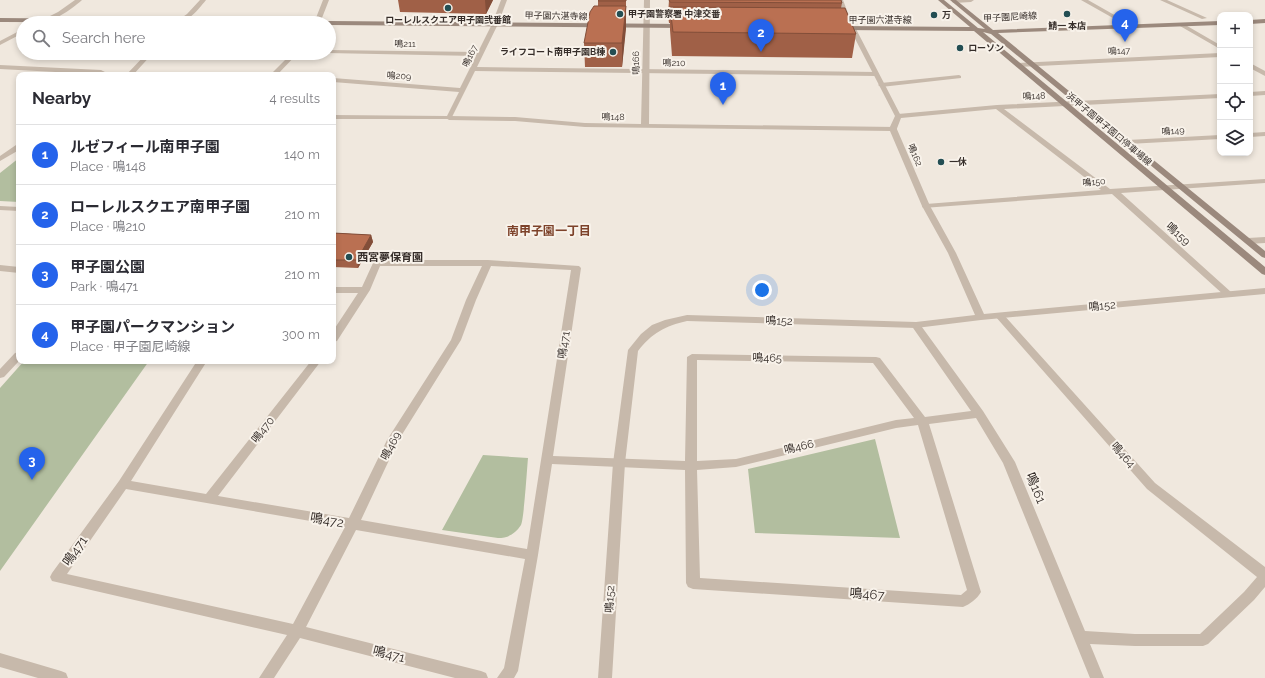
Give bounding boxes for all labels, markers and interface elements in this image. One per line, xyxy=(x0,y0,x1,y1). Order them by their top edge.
marker: ローレルスクエア甲子園弐番館 xyxy=(443,3,453,13)
marker: 甲子園警察署 中津交番 xyxy=(615,9,625,19)
place label: 甲子園警察署 中津交番 xyxy=(628,9,720,19)
marker: 鯖一 本店 xyxy=(1062,9,1072,19)
pin: 4 xyxy=(1112,9,1138,42)
street label: 甲子園六湛寺線 xyxy=(524,10,589,22)
marker: 万 xyxy=(929,10,939,20)
place label: 万 xyxy=(942,10,951,20)
street label: 甲子園尼崎線 xyxy=(983,11,1038,23)
map controls xyxy=(1217,12,1253,156)
button: + xyxy=(1217,12,1253,48)
place label: ローレルスクエア甲子園弐番館 xyxy=(385,15,511,25)
street label: 甲子園六湛寺線 xyxy=(848,15,912,25)
search box xyxy=(16,16,336,60)
pin: 2 xyxy=(748,19,774,52)
place label: 鯖一 本店 xyxy=(1048,21,1086,31)
icon: search xyxy=(30,27,52,49)
text: Search here xyxy=(62,29,145,47)
street label: 鳴211 xyxy=(394,39,416,49)
street label: 鳴167 xyxy=(460,43,480,69)
marker: ローソン xyxy=(955,43,965,53)
place label: ローソン xyxy=(968,43,1004,53)
street label: 鳴147 xyxy=(1107,45,1131,57)
place label: ライフコート南甲子園B棟 xyxy=(500,46,605,57)
marker: ライフコート南甲子園B棟 xyxy=(608,47,618,57)
button: − xyxy=(1217,48,1253,84)
street label: 鳴166 xyxy=(631,50,641,75)
street label: 鳴210 xyxy=(662,58,686,68)
street label: 鳴209 xyxy=(386,70,412,82)
pin: 1 xyxy=(710,72,736,105)
button: locate xyxy=(1217,84,1253,120)
text: Nearby xyxy=(32,88,91,108)
street label: 鳴148 xyxy=(1022,90,1046,102)
street label: 浜甲子園甲子園口停車場線 xyxy=(1064,90,1154,168)
text: 4 results xyxy=(269,91,320,106)
street label: 鳴148 xyxy=(601,112,625,122)
button: layers xyxy=(1217,120,1253,156)
street label: 鳴149 xyxy=(1161,125,1185,137)
text: ルゼフィール南甲子園 xyxy=(70,138,220,156)
street label: 鳴162 xyxy=(906,142,924,168)
text: 1 xyxy=(42,147,48,162)
text: 140 m xyxy=(284,147,320,162)
place label: 一休 xyxy=(949,156,967,167)
marker: 一休 xyxy=(936,157,946,167)
text: Place · 鳴148 xyxy=(70,159,146,174)
street label: 鳴150 xyxy=(1082,176,1107,188)
text: ローレルスクエア南甲子園 xyxy=(70,198,250,216)
text: 2 xyxy=(41,207,49,222)
text: 210 m xyxy=(284,207,320,222)
text: Place · 鳴210 xyxy=(70,219,146,234)
street label: 鳴159 xyxy=(1163,220,1193,248)
district label: 南甲子園一丁目 xyxy=(507,224,591,238)
place label: 西宮夢保育園 xyxy=(357,251,423,264)
marker: 西宮夢保育園 xyxy=(344,252,354,262)
text: 甲子園公園 xyxy=(70,258,145,276)
text: 3 xyxy=(41,267,49,282)
text: 210 m xyxy=(284,267,320,282)
text: Park · 鳴471 xyxy=(70,279,138,294)
your location xyxy=(752,280,772,300)
street label: 鳴152 xyxy=(1088,298,1116,314)
street label: 鳴152 xyxy=(765,314,793,328)
text: 甲子園パークマンション xyxy=(70,318,235,336)
text: 4 xyxy=(41,327,49,342)
text: 300 m xyxy=(282,327,320,342)
street label: 鳴471 xyxy=(555,330,573,360)
text: Place · 甲子園尼崎線 xyxy=(70,339,191,354)
street label: 鳴465 xyxy=(752,351,782,365)
street label: 鳴470 xyxy=(249,414,277,446)
street label: 鳴469 xyxy=(378,430,404,462)
street label: 鳴466 xyxy=(783,437,816,457)
street label: 鳴464 xyxy=(1108,440,1138,470)
pin: 3 xyxy=(19,447,45,480)
street label: 鳴161 xyxy=(1023,470,1049,506)
street label: 鳴472 xyxy=(309,510,345,530)
street label: 鳴471 xyxy=(60,533,91,569)
street label: 鳴152 xyxy=(603,585,617,613)
street label: 鳴467 xyxy=(849,585,885,603)
street label: 鳴471 xyxy=(371,643,407,665)

